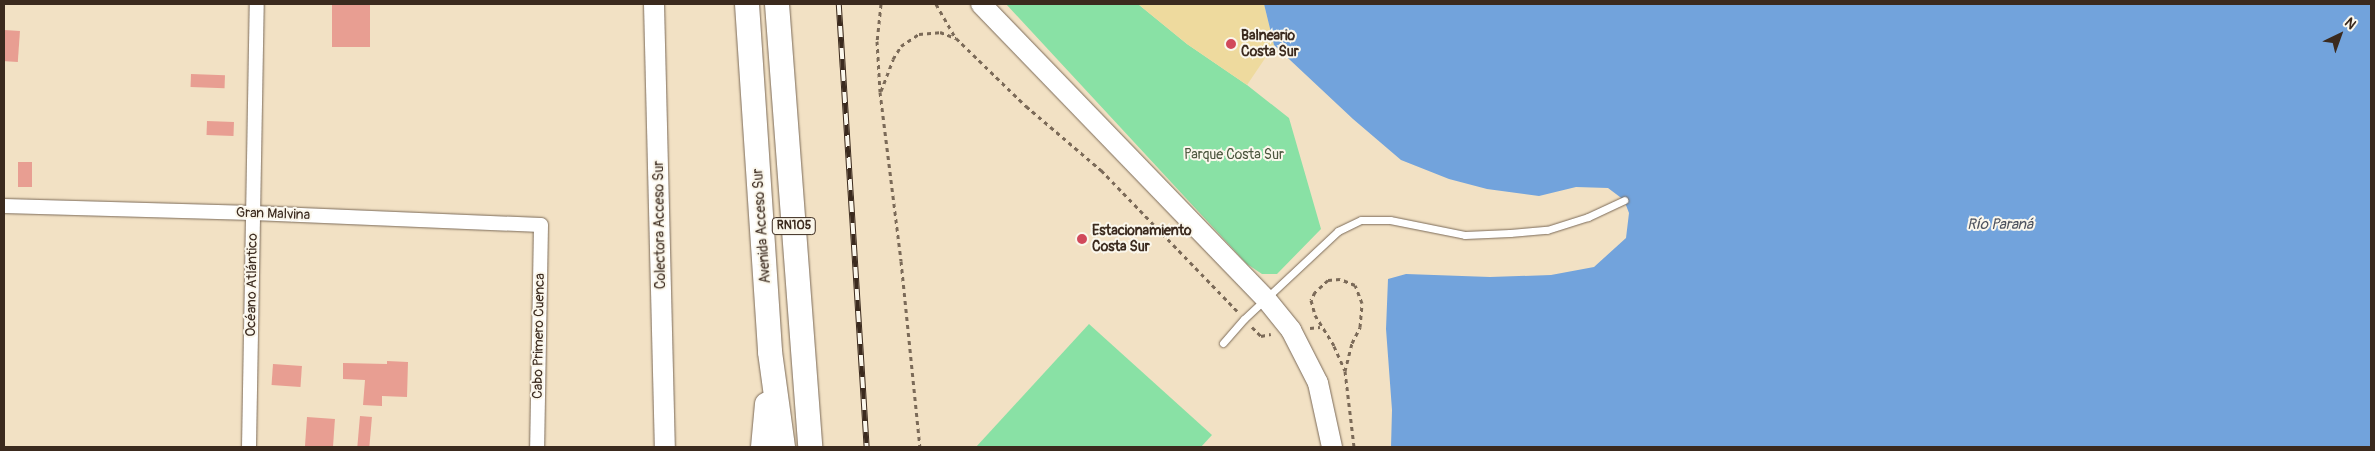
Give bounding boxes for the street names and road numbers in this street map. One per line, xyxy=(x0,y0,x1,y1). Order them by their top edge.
street label: Colectora Acceso Sur xyxy=(650,161,670,289)
street label: Avenida Acceso Sur xyxy=(750,168,774,284)
street label: Gran Malvina xyxy=(236,204,310,224)
road number: RN105 xyxy=(772,217,816,236)
street label: Océano Atlántico xyxy=(243,233,261,337)
street label: Cabo Primero Cuenca xyxy=(530,273,548,399)

